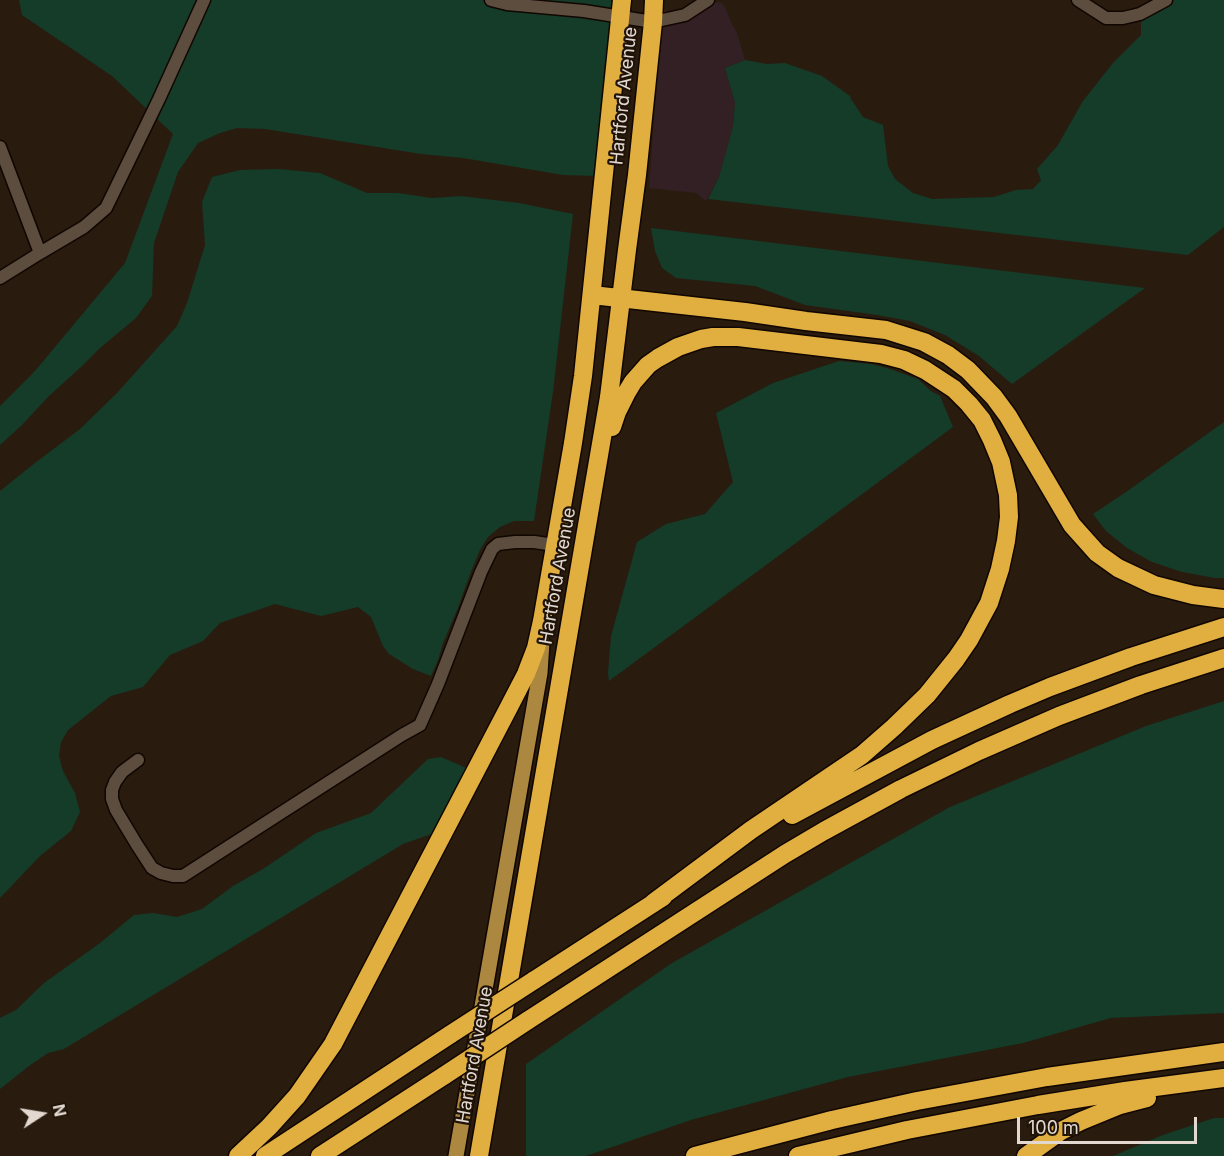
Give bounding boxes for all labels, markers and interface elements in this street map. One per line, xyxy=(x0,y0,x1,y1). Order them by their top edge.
street label: Hartford Avenue xyxy=(606,26,642,166)
street label: Hartford Avenue xyxy=(535,506,581,646)
street label: Hartford Avenue xyxy=(452,985,498,1125)
north arrow xyxy=(12,1084,72,1144)
text: N xyxy=(49,1102,71,1118)
scale bar xyxy=(1020,1105,1200,1143)
text: 100 m xyxy=(1028,1117,1079,1138)

